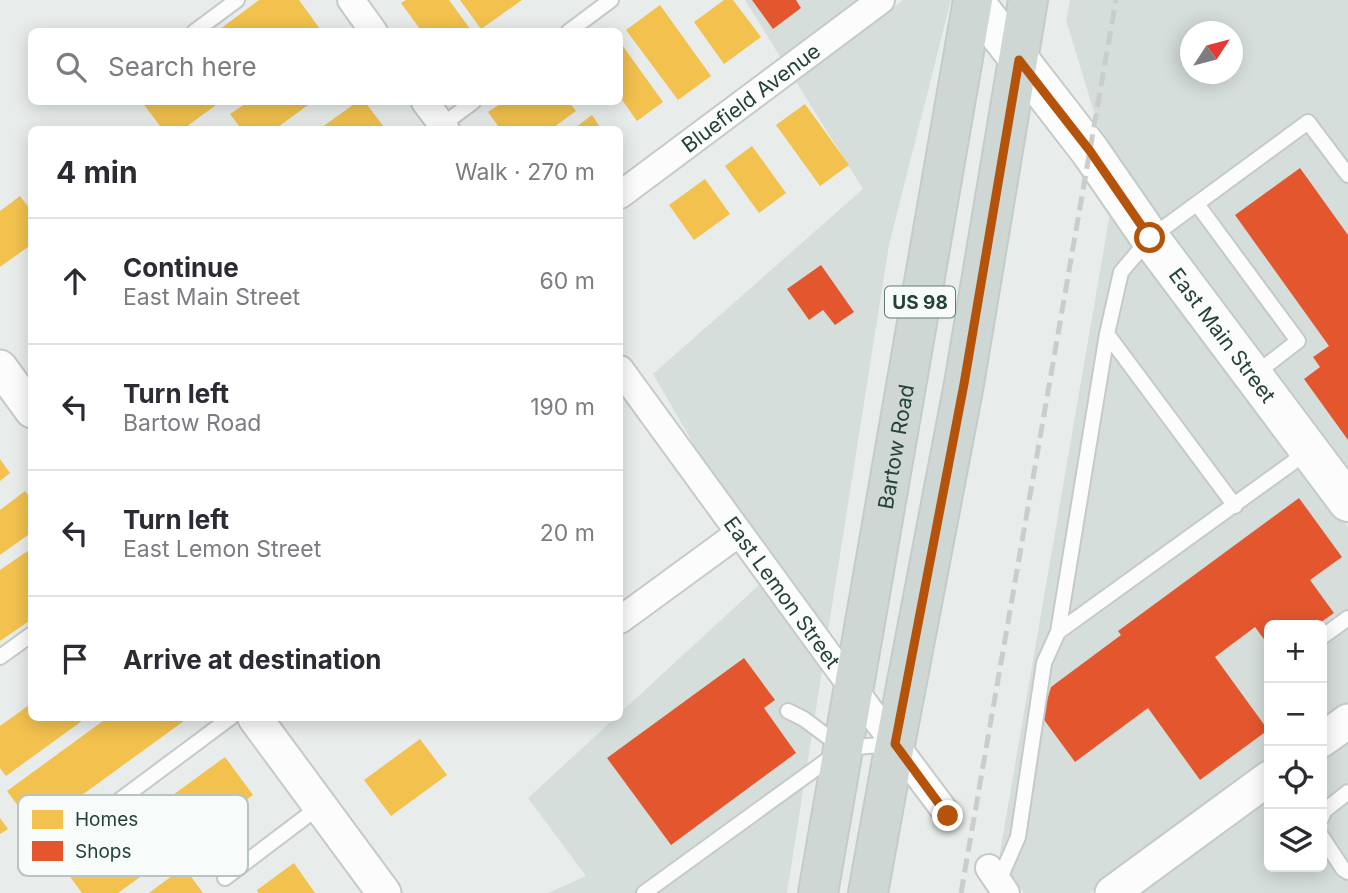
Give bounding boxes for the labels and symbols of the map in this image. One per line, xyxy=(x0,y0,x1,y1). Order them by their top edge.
north arrow xyxy=(1180,21,1243,84)
street label: Bluefield Avenue xyxy=(676,38,825,157)
route start xyxy=(1134,222,1165,253)
street label: East Main Street xyxy=(1164,263,1281,407)
road number: US 98 xyxy=(885,286,955,318)
street label: Bartow Road xyxy=(872,382,919,511)
street label: East Lemon Street xyxy=(719,512,846,673)
legend xyxy=(18,795,248,876)
route end xyxy=(932,800,963,831)
text: Homes xyxy=(75,808,138,831)
text: Shops xyxy=(75,840,131,863)

